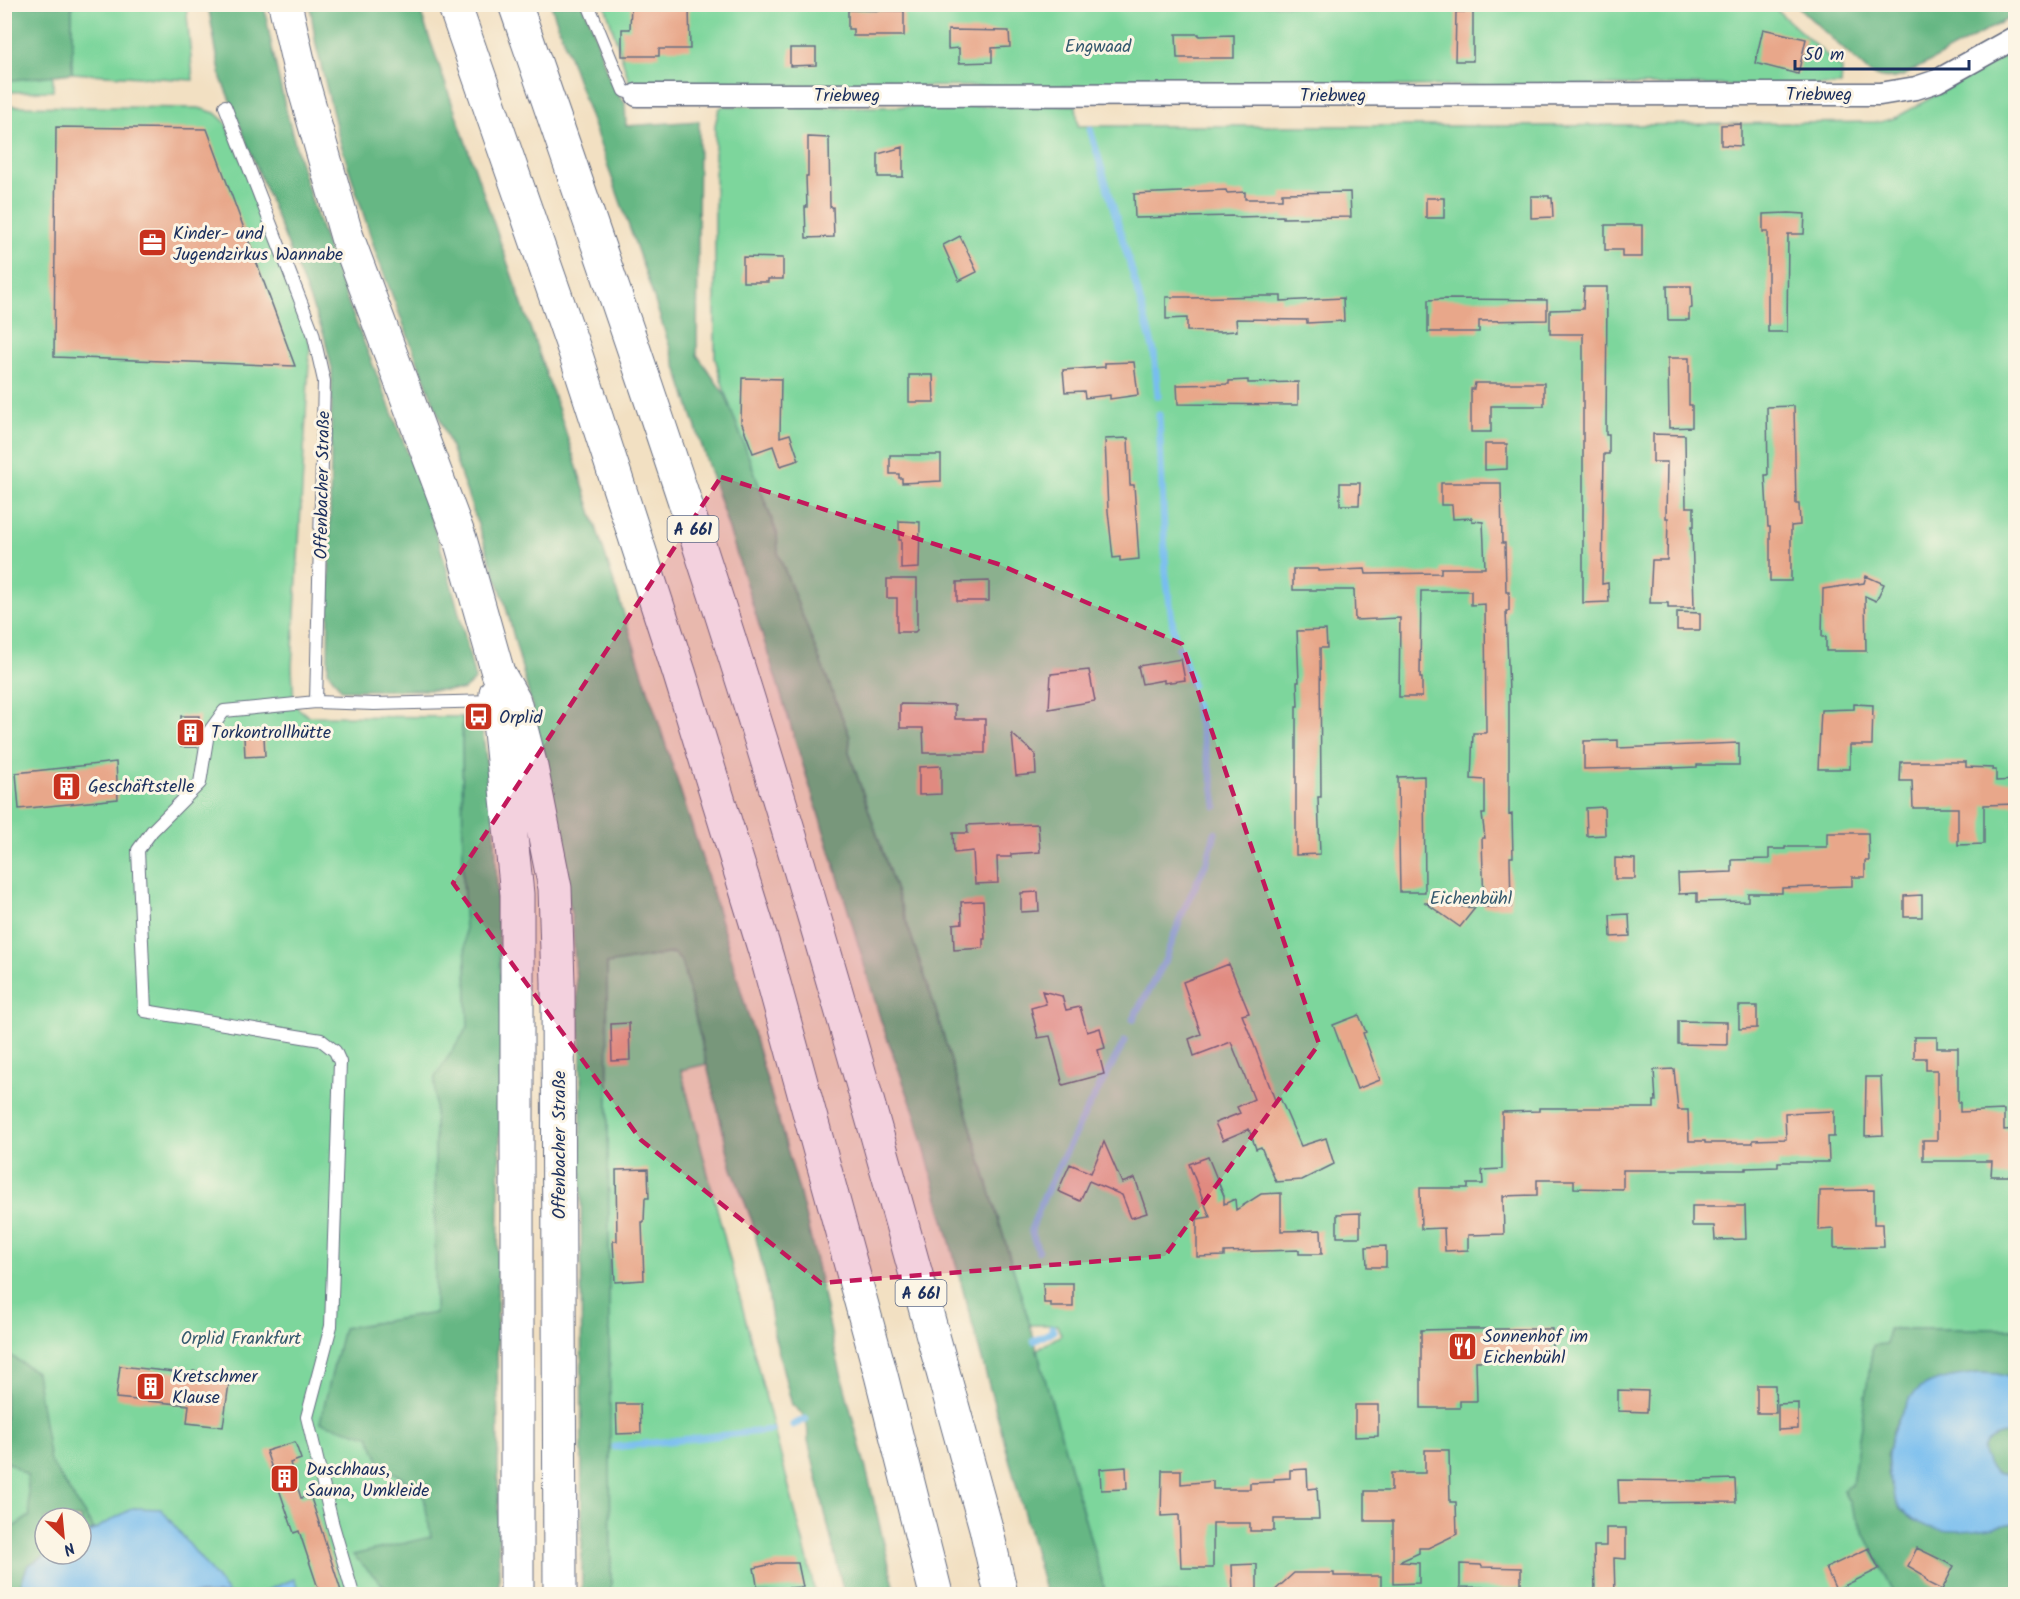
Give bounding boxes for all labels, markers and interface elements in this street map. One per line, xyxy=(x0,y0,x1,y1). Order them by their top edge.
park label: Engwaad xyxy=(1065,33,1132,62)
scale bar xyxy=(1795,33,1969,71)
text: 50 m xyxy=(1804,41,1844,70)
street label: Triebweg xyxy=(1786,81,1852,110)
street label: Triebweg xyxy=(814,82,880,111)
street label: Triebweg xyxy=(1300,82,1366,111)
place label: Kinder- und Jugendzirkus Wannabe xyxy=(173,220,343,270)
office icon: Kinder- und Jugendzirkus Wannabe xyxy=(136,227,168,259)
street label: Offenbacher Straße xyxy=(308,410,339,560)
road number: A 661 xyxy=(668,516,718,542)
bus stop icon: Orplid xyxy=(462,701,494,733)
place label: Orplid xyxy=(499,704,543,733)
building icon: Torkontrollhütte xyxy=(174,716,206,748)
place label: Torkontrollhütte xyxy=(211,719,331,748)
building icon: Geschäftstelle xyxy=(51,770,83,802)
place label: Geschäftstelle xyxy=(88,773,194,802)
park label: Eichenbühl xyxy=(1430,885,1513,914)
street label: Offenbacher Straße xyxy=(546,1071,575,1219)
road number: A 661 xyxy=(896,1280,946,1306)
place label: Sonnenhof im Eichenbühl xyxy=(1483,1323,1588,1373)
park label: Orplid Frankfurt xyxy=(181,1325,302,1354)
restaurant icon: Sonnenhof im Eichenbühl xyxy=(1446,1330,1478,1362)
place label: Kretschmer Klause xyxy=(172,1363,258,1413)
building icon: Kretschmer Klause xyxy=(135,1370,167,1402)
place label: Duschhaus, Sauna, Umkleide xyxy=(306,1456,429,1506)
building icon: Duschhaus, Sauna, Umkleide xyxy=(269,1463,301,1495)
north arrow xyxy=(33,1506,93,1566)
text: N xyxy=(59,1535,79,1562)

